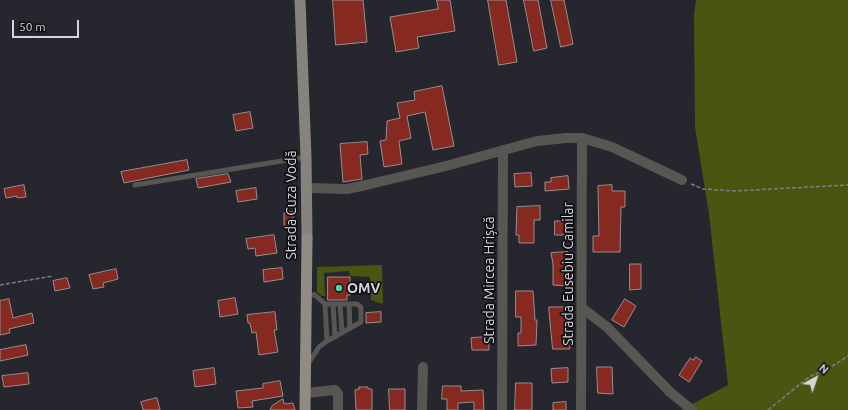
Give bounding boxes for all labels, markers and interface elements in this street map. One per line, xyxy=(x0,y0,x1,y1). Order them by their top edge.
scale bar xyxy=(14,12,81,38)
text: 50 m xyxy=(19,20,46,33)
street label: Strada Cuza Vodă xyxy=(283,150,299,260)
street label: Strada Eusebiu Camilar xyxy=(560,202,576,346)
street label: Strada Mircea Hrișcă xyxy=(481,216,497,344)
place label: OMV xyxy=(347,280,380,296)
marker: OMV xyxy=(334,283,344,293)
north arrow xyxy=(796,358,836,398)
text: N xyxy=(817,362,831,376)

